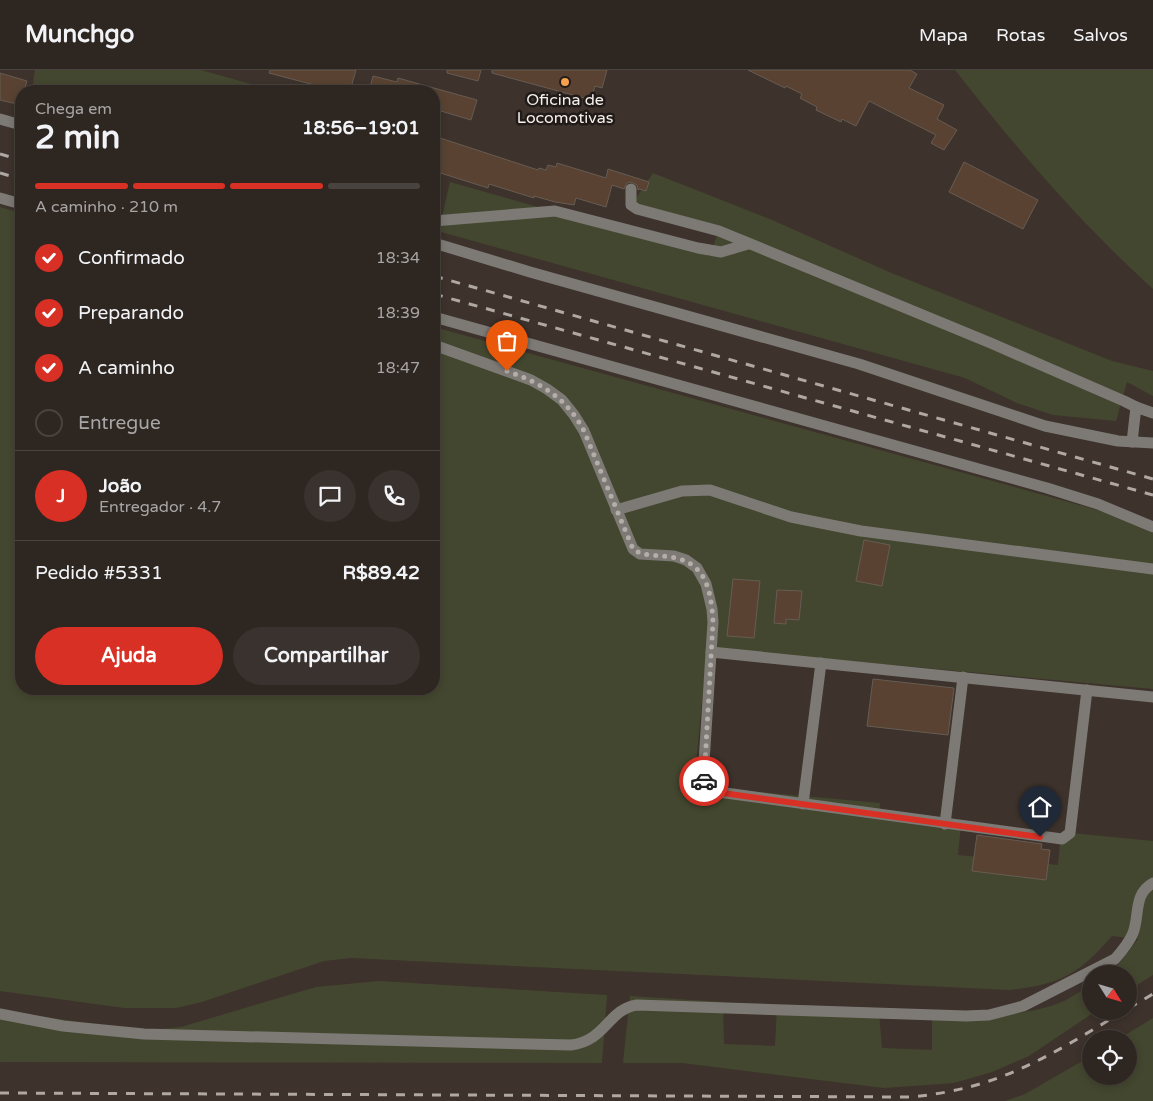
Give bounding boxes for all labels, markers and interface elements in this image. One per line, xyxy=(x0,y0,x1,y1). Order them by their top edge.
text: Munchgo xyxy=(25,20,134,49)
text: Mapa xyxy=(919,24,968,46)
text: Rotas xyxy=(996,24,1045,46)
text: Salvos xyxy=(1073,24,1128,46)
marker: Oficina de Locomotivas xyxy=(559,76,571,88)
place label: Oficina de Locomotivas xyxy=(517,90,613,128)
text: Chega em xyxy=(35,99,112,119)
text: 18:56–19:01 xyxy=(302,117,420,139)
text: 2 min xyxy=(35,119,120,157)
text: A caminho · 210 m xyxy=(35,197,178,217)
icon: check xyxy=(35,244,63,272)
text: Confirmado xyxy=(78,247,185,269)
text: 18:34 xyxy=(376,248,420,268)
icon: check xyxy=(35,299,63,327)
text: Preparando xyxy=(78,302,184,324)
text: 18:39 xyxy=(376,303,420,323)
pin xyxy=(486,320,528,371)
icon: bag xyxy=(493,327,521,355)
icon: check xyxy=(35,354,63,382)
text: A caminho xyxy=(78,357,175,379)
text: 18:47 xyxy=(376,358,420,378)
text: Entregue xyxy=(78,412,161,434)
button: chat xyxy=(304,470,356,522)
button: phone xyxy=(368,470,420,522)
text: João xyxy=(99,475,142,497)
text: J xyxy=(57,485,65,507)
text: Entregador · 4.7 xyxy=(99,497,221,517)
text: Pedido #5331 xyxy=(35,562,163,584)
text: R$89.42 xyxy=(342,562,420,584)
button: Ajuda xyxy=(35,627,223,685)
button: Compartilhar xyxy=(233,627,420,685)
courier xyxy=(679,756,729,806)
icon: car xyxy=(690,767,718,795)
pin xyxy=(1019,786,1061,837)
icon: home xyxy=(1026,793,1054,821)
north arrow xyxy=(1082,965,1138,1020)
map controls xyxy=(1082,965,1137,1085)
button: locate xyxy=(1082,1030,1137,1085)

